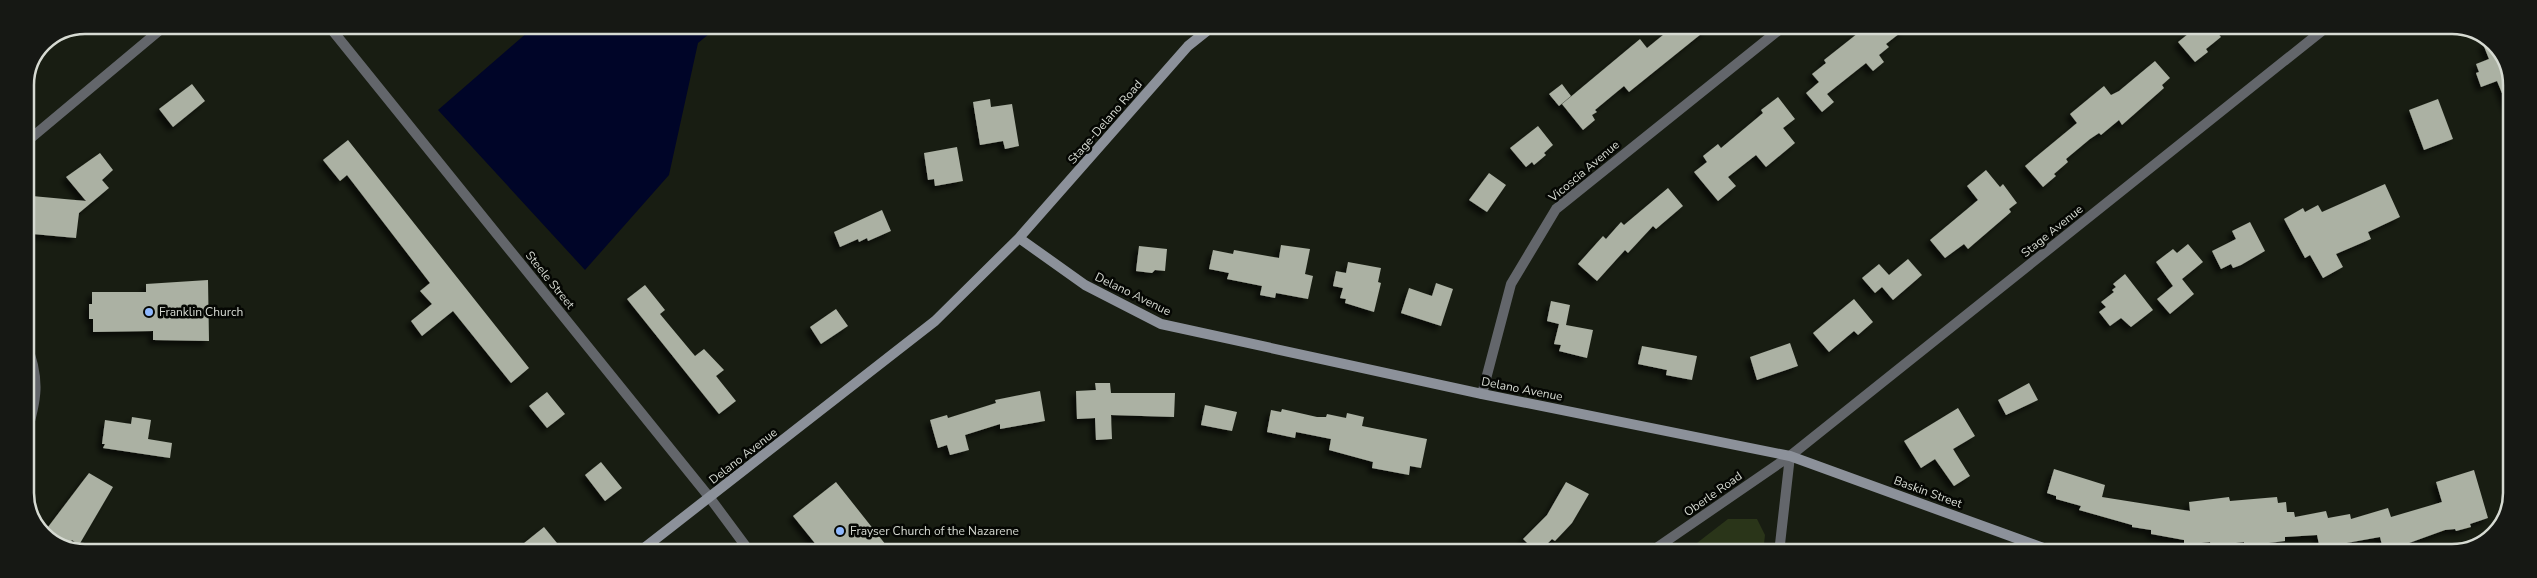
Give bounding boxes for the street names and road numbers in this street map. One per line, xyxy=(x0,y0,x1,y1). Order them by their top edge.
street label: Stage-Delano Road xyxy=(1064,77,1146,167)
street label: Vicoscia Avenue xyxy=(1545,137,1623,206)
street label: Stage Avenue xyxy=(2018,201,2086,261)
street label: Steele Street xyxy=(522,248,579,313)
street label: Delano Avenue xyxy=(1092,269,1174,319)
street label: Delano Avenue xyxy=(1480,373,1564,405)
street label: Delano Avenue xyxy=(706,424,780,488)
street label: Oberle Road xyxy=(1681,468,1745,520)
street label: Baskin Street xyxy=(1892,472,1965,512)

